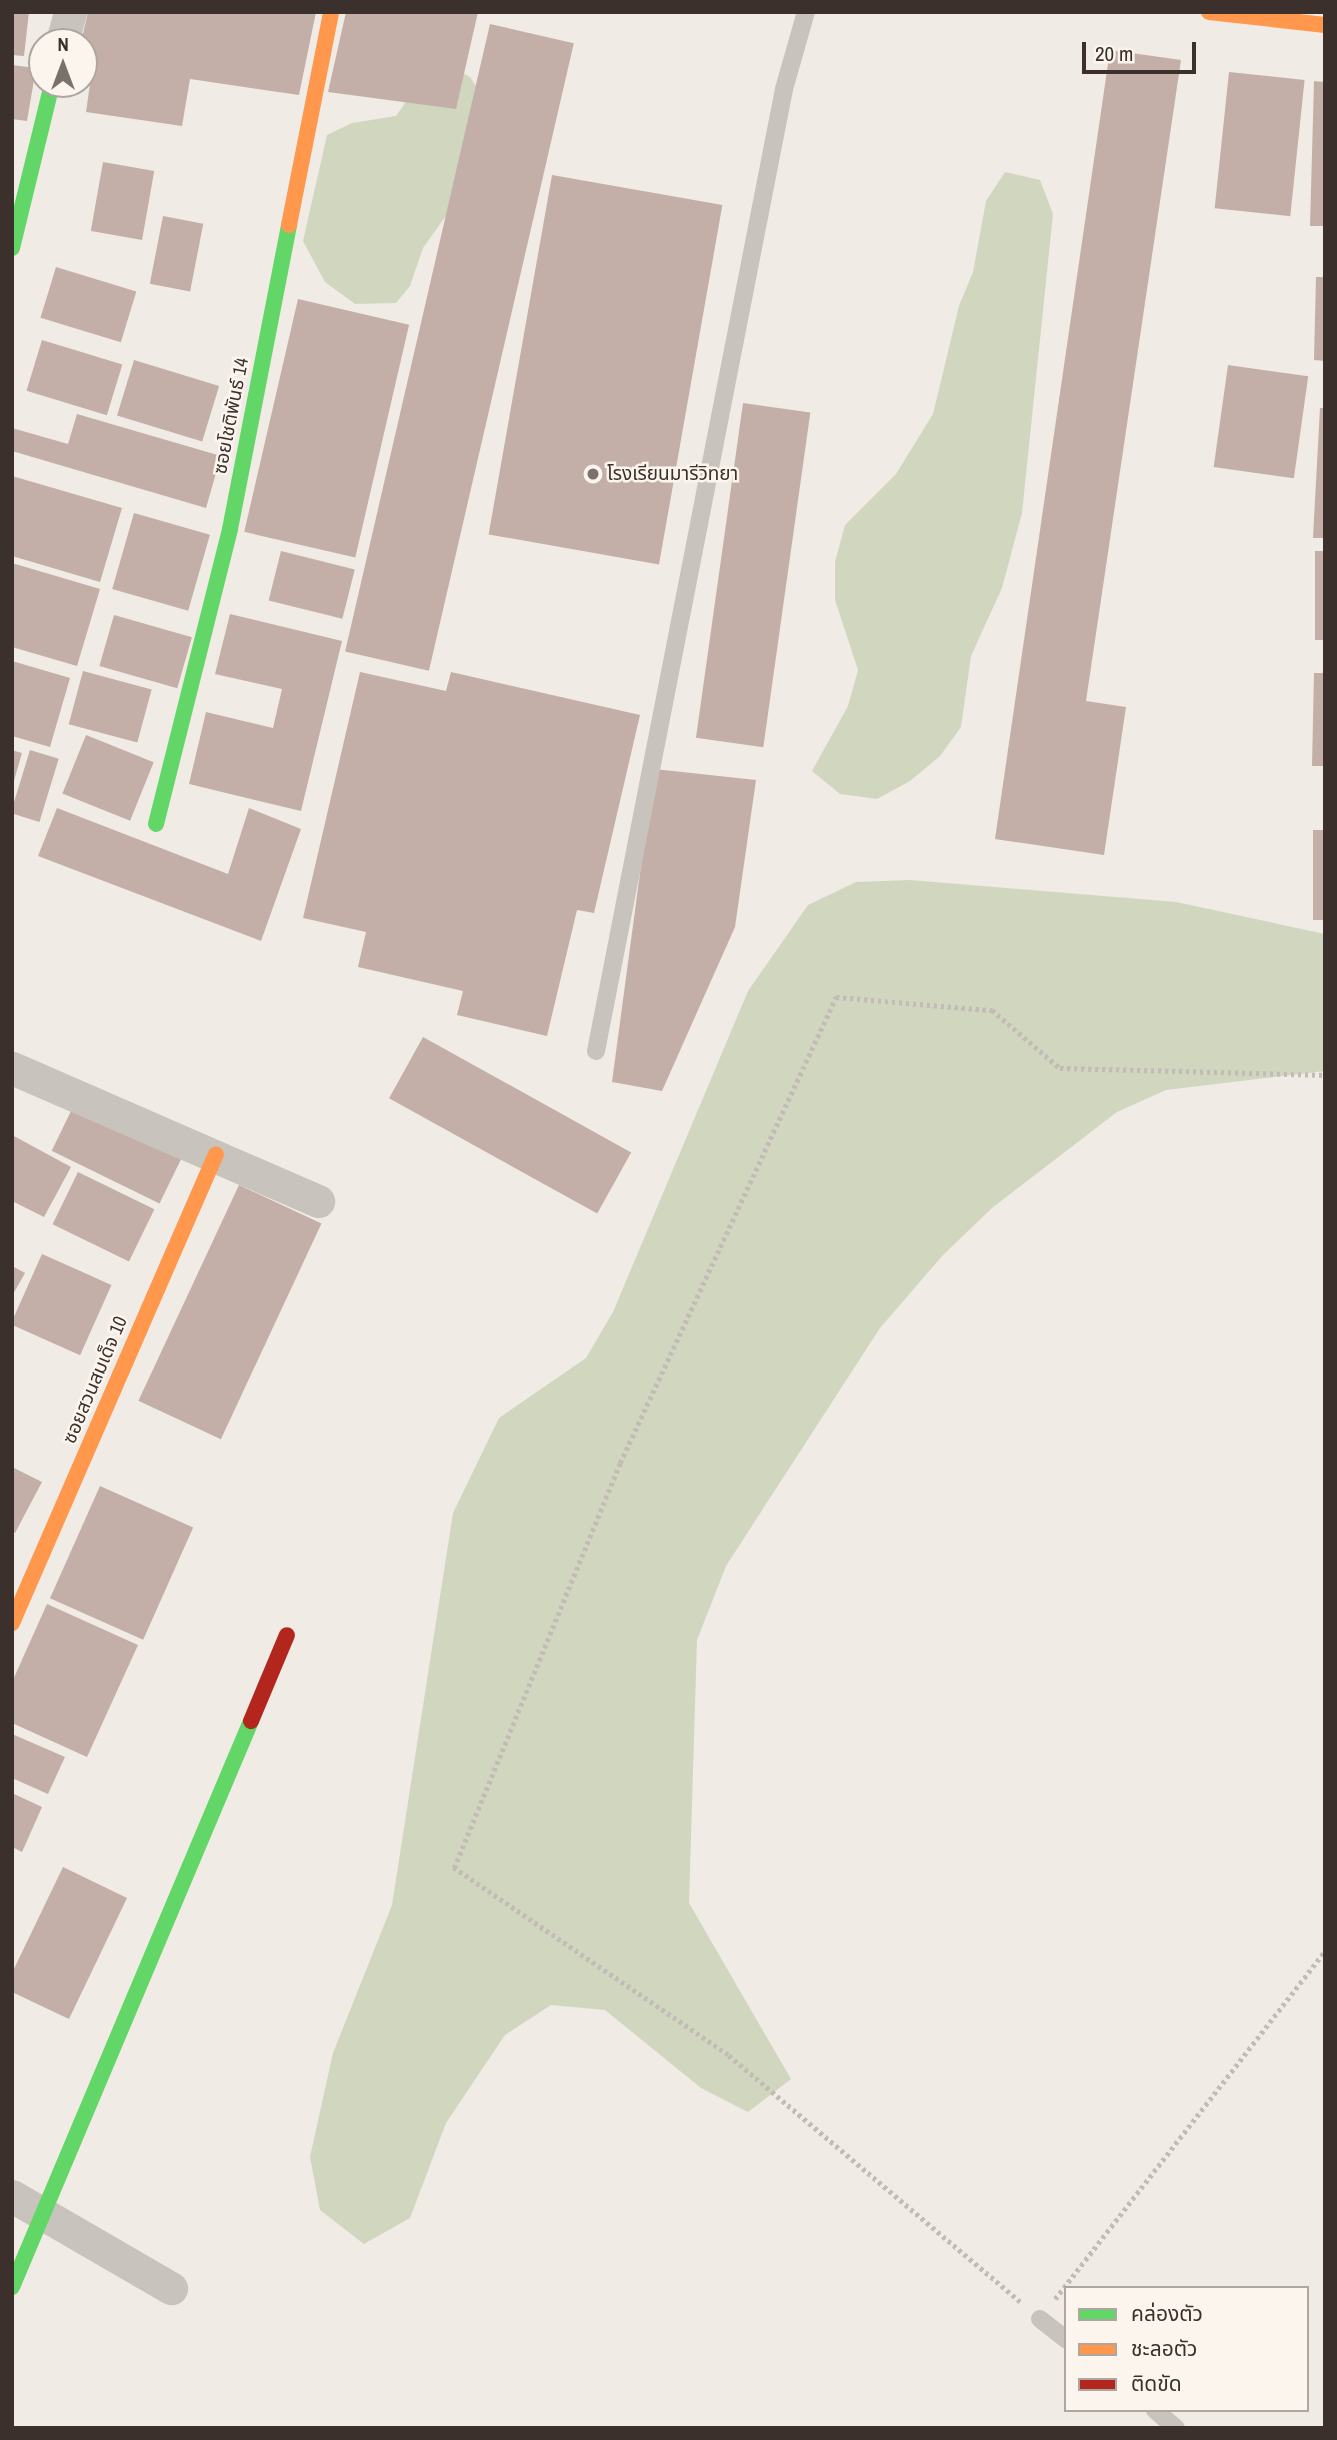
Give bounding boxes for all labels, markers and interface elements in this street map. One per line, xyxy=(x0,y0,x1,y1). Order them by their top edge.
north arrow xyxy=(28,28,98,98)
scale bar xyxy=(1085,28,1199,72)
text: N xyxy=(57,31,69,57)
text: 20 m xyxy=(1095,39,1133,68)
street label: ซอยโชติพันธ์ 14 xyxy=(209,356,253,476)
place label: โรงเรียนมารีวิทยา xyxy=(607,463,738,485)
marker: โรงเรียนมารีวิทยา xyxy=(585,466,601,482)
street label: ซอยสวนสมเด็จ 10 xyxy=(58,1313,132,1447)
legend xyxy=(1064,2286,1309,2412)
text: คล่องตัว xyxy=(1131,2299,1203,2328)
text: ชะลอตัว xyxy=(1131,2334,1197,2363)
text: ติดขัด xyxy=(1131,2369,1182,2398)

